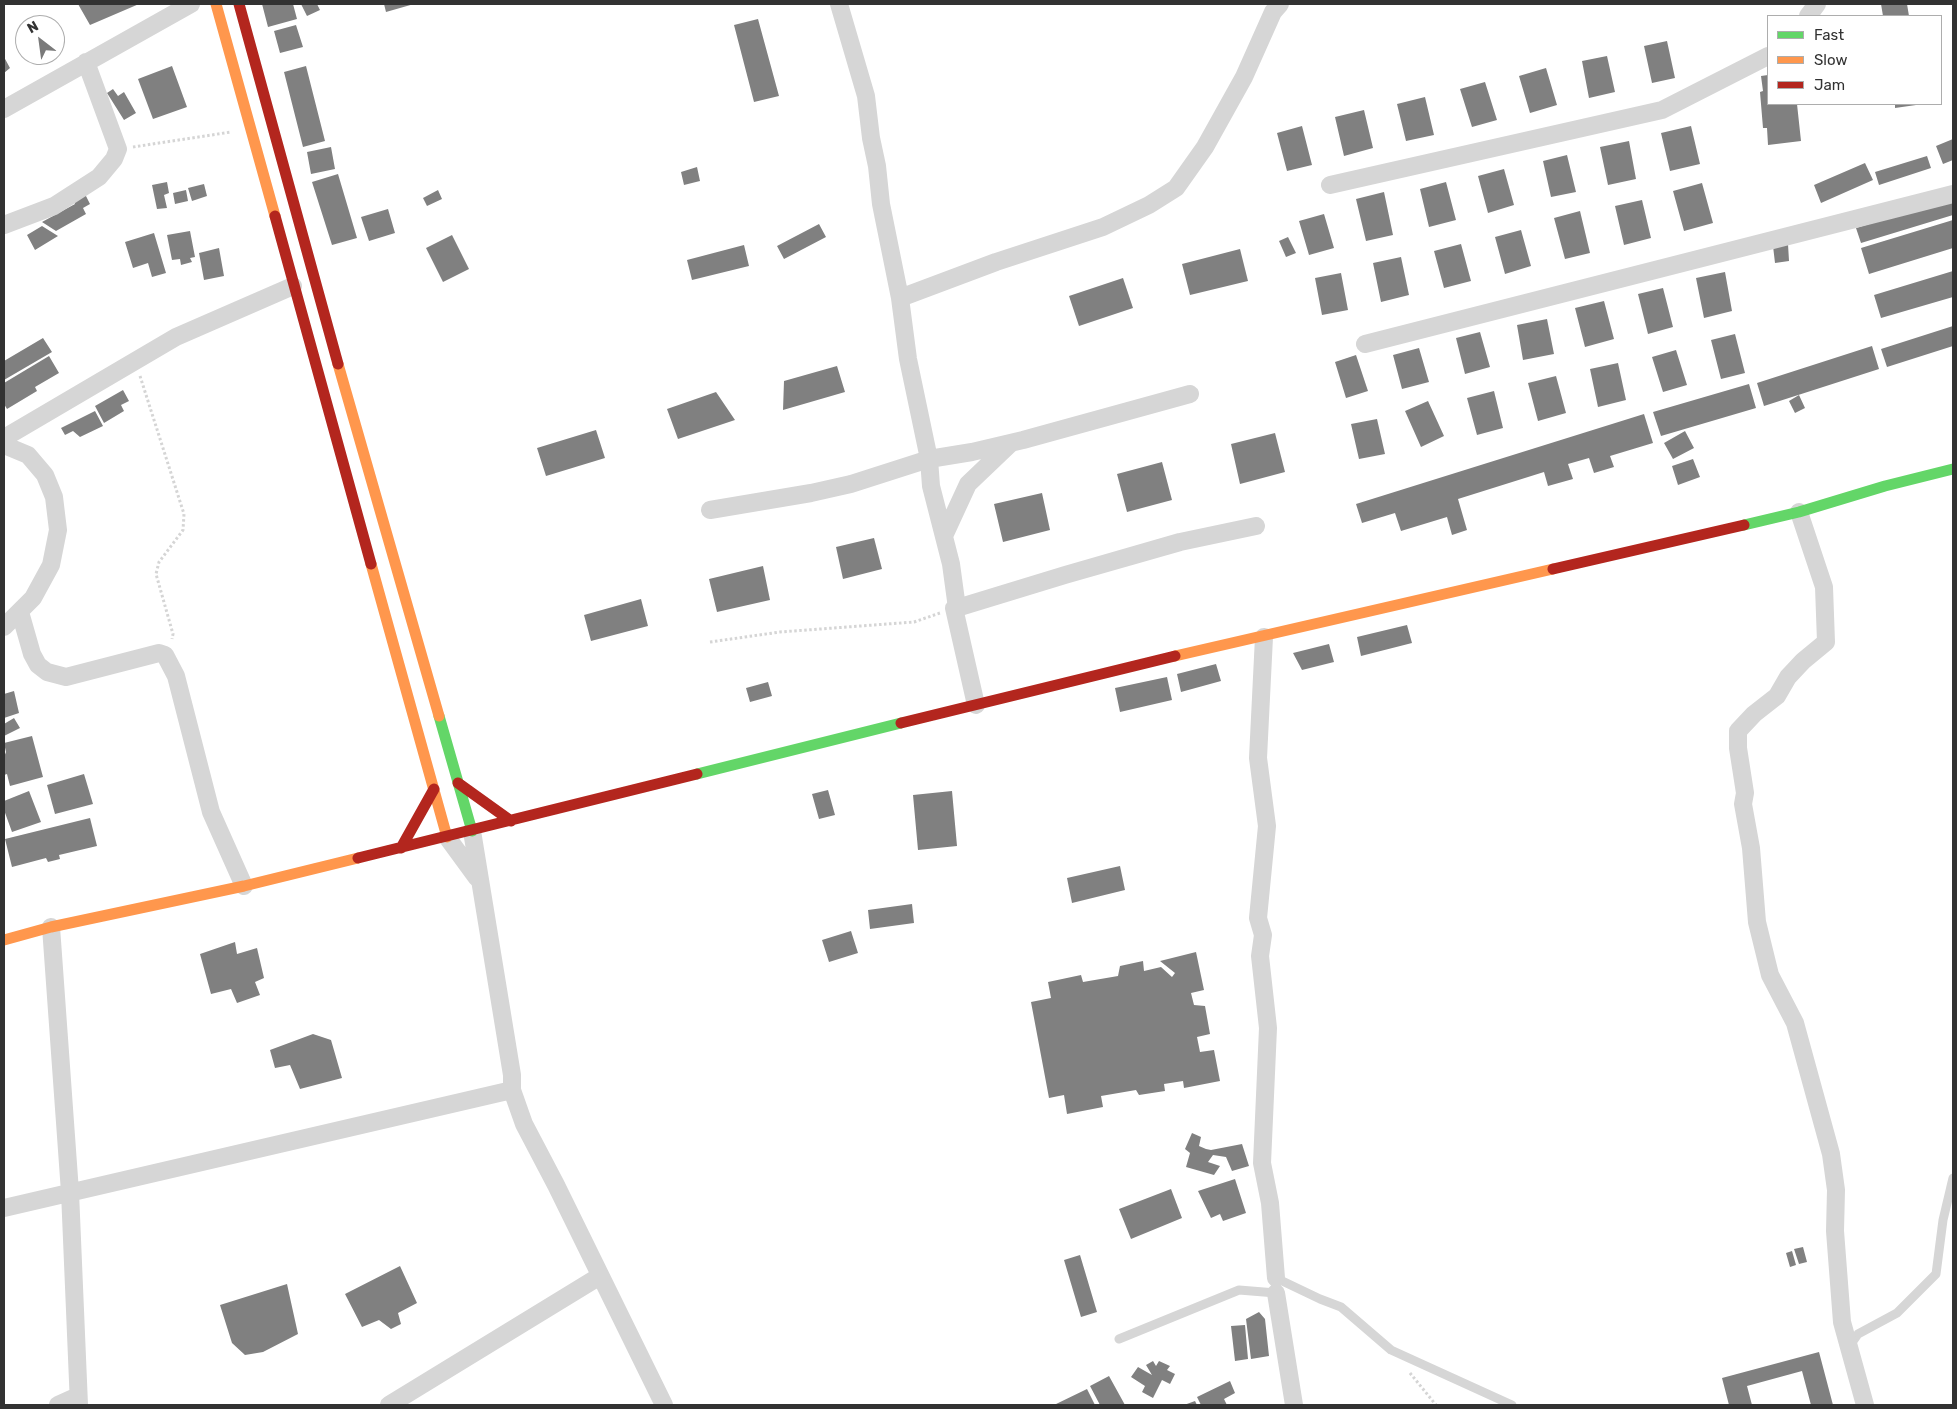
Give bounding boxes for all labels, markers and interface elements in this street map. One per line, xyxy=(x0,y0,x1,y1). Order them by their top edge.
north arrow xyxy=(15,15,65,65)
legend xyxy=(1767,15,1942,105)
text: N xyxy=(24,18,41,37)
text: Fast xyxy=(1814,26,1844,44)
text: Slow xyxy=(1814,51,1847,69)
text: Jam xyxy=(1814,76,1845,94)

